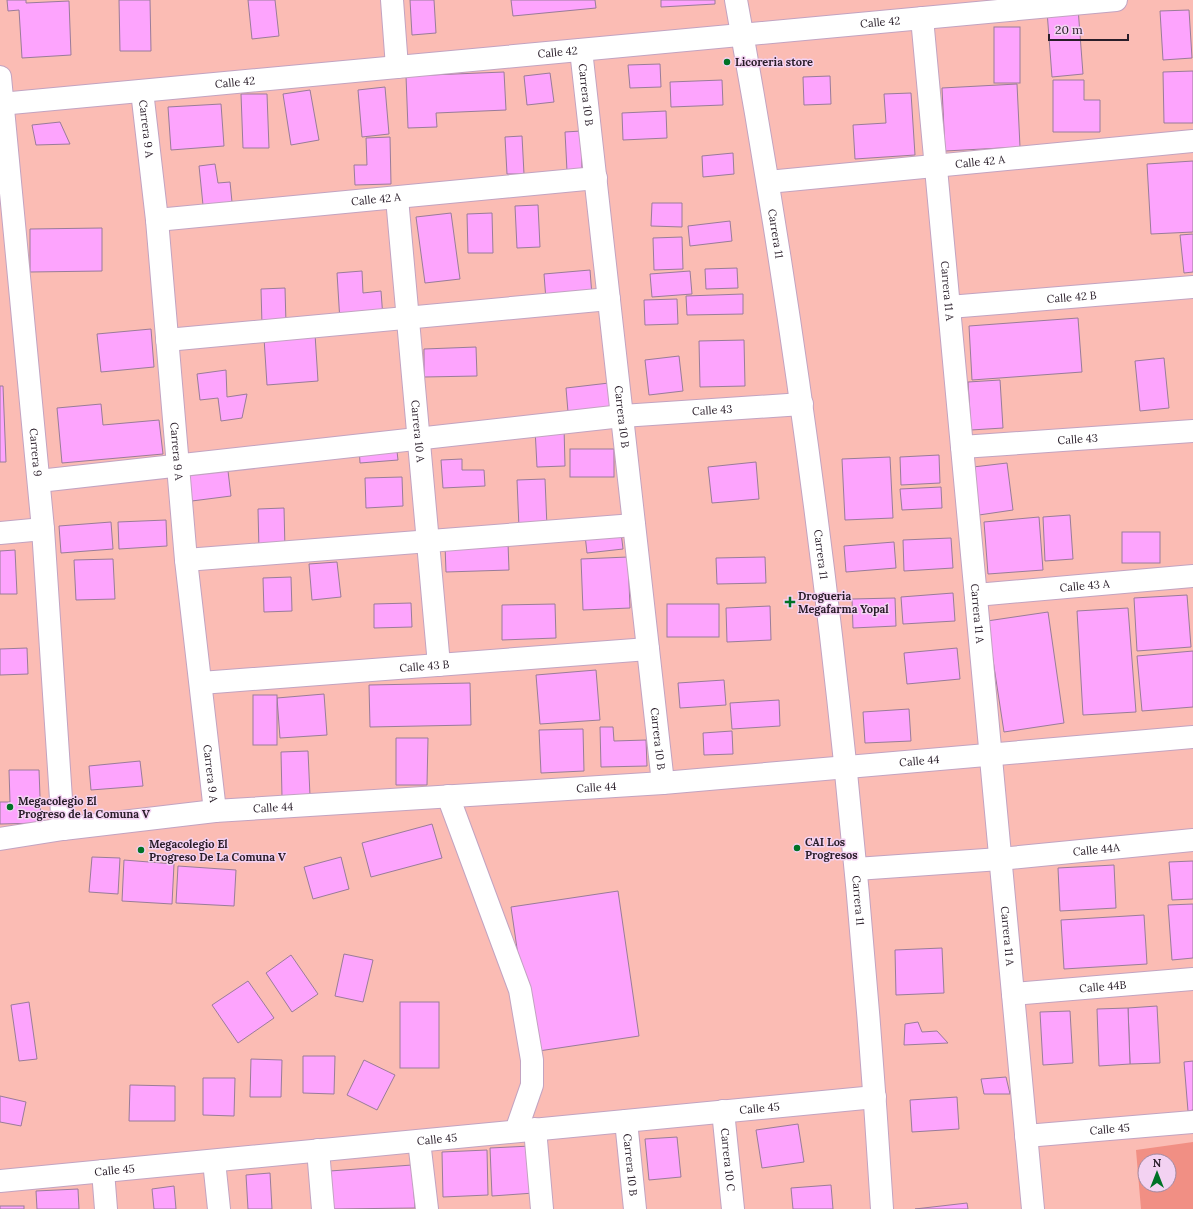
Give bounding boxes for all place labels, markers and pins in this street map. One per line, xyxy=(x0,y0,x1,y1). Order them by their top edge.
place label: Licoreria store xyxy=(735,55,813,69)
marker: Licoreria store xyxy=(722,57,732,67)
place label: Drogueria Megafarma Yopal xyxy=(798,589,889,616)
marker: Drogueria Megafarma Yopal xyxy=(785,597,795,607)
place label: Megacolegio El Progreso de la Comuna V xyxy=(18,794,150,821)
marker: Megacolegio El Progreso de la Comuna V xyxy=(5,802,15,812)
place label: CAI Los Progresos xyxy=(805,835,858,862)
place label: Megacolegio El Progreso De La Comuna V xyxy=(149,837,286,864)
marker: CAI Los Progresos xyxy=(792,843,802,853)
marker: Megacolegio El Progreso De La Comuna V xyxy=(136,845,146,855)

